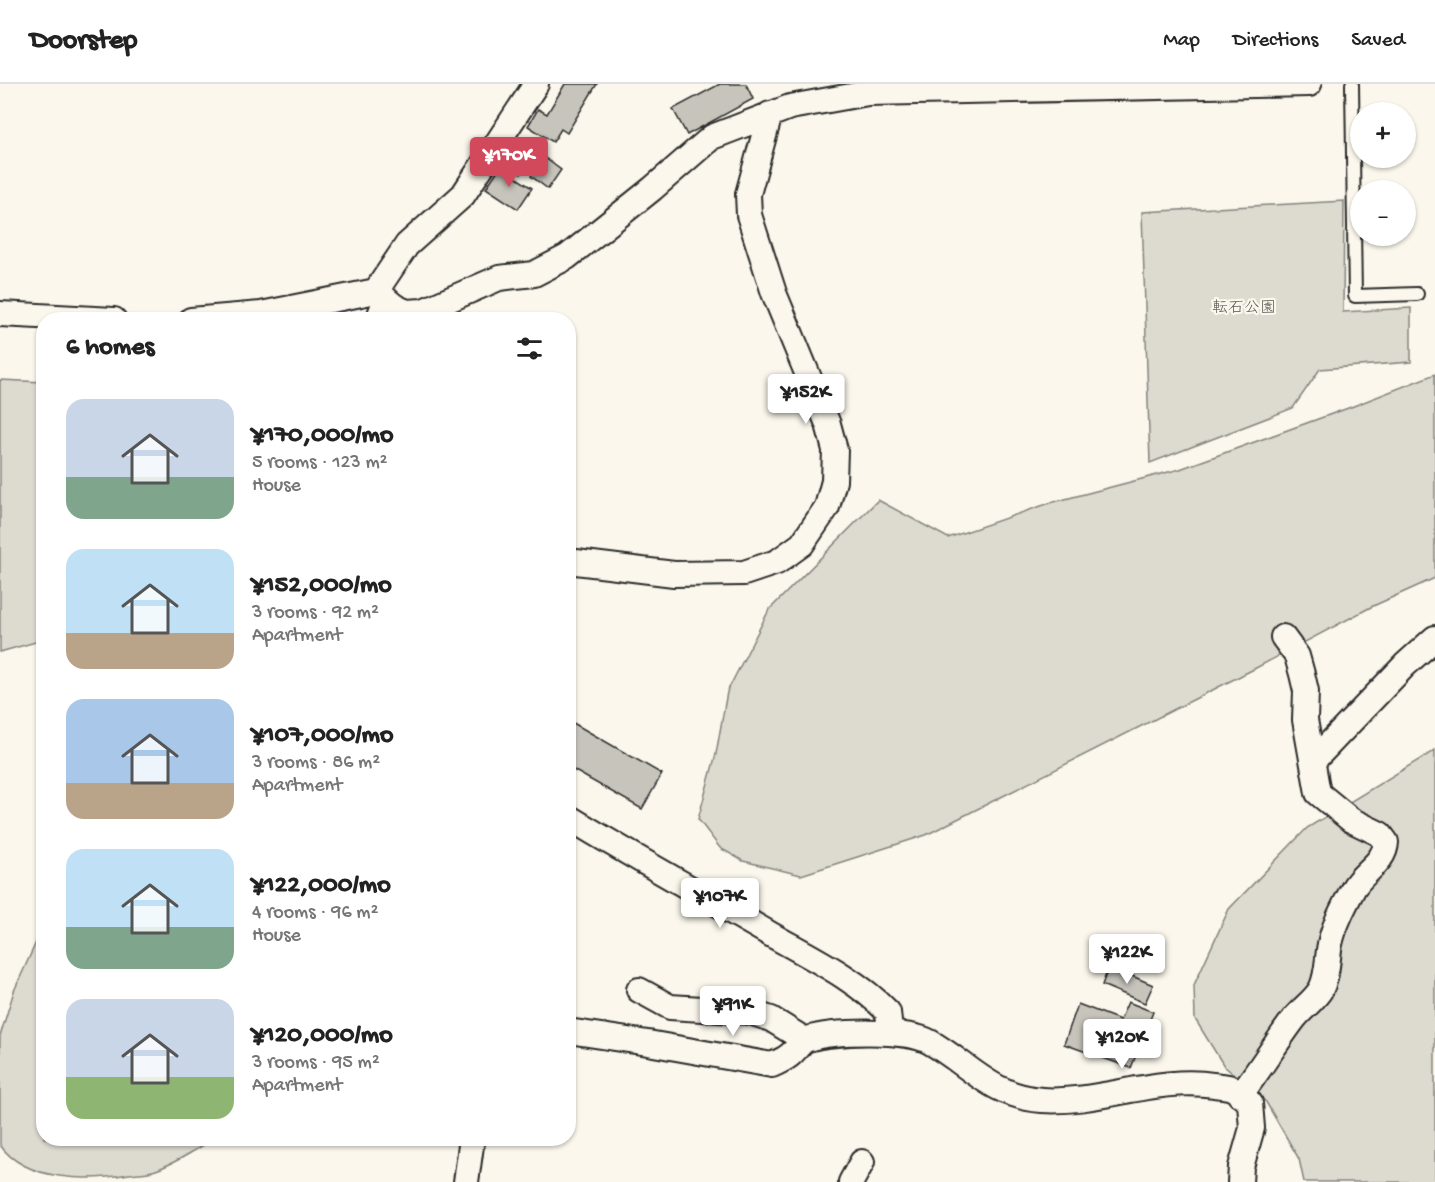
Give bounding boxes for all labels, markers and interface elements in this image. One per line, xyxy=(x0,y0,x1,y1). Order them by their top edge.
text: Doorstep xyxy=(30,25,137,58)
text: Map xyxy=(1163,29,1200,54)
text: Directions xyxy=(1233,29,1318,54)
text: Saved xyxy=(1351,29,1405,54)
map controls xyxy=(1350,102,1416,246)
button: + xyxy=(1350,102,1416,168)
pin: ¥170K xyxy=(467,137,551,188)
text: ¥170K xyxy=(484,145,534,168)
button: − xyxy=(1350,180,1416,246)
park label: 転石公園 xyxy=(1212,299,1276,319)
icon: filters xyxy=(513,332,546,365)
text: 6 homes xyxy=(66,333,154,364)
pin: ¥152K xyxy=(764,374,848,425)
text: ¥152K xyxy=(782,382,830,405)
text: ¥170,000/mo xyxy=(252,421,394,452)
icon: home xyxy=(114,423,186,495)
text: 5 rooms · 123 m² xyxy=(252,452,388,475)
text: House xyxy=(252,475,301,498)
text: ¥152,000/mo xyxy=(252,571,392,602)
icon: home xyxy=(114,573,186,645)
text: 3 rooms · 92 m² xyxy=(252,602,379,625)
text: Apartment xyxy=(252,625,342,648)
text: ¥107,000/mo xyxy=(252,721,394,752)
icon: home xyxy=(114,723,186,795)
text: 3 rooms · 86 m² xyxy=(252,752,380,775)
text: Apartment xyxy=(252,775,342,798)
text: ¥122,000/mo xyxy=(252,871,391,902)
icon: home xyxy=(114,873,186,945)
pin: ¥107K xyxy=(678,878,762,929)
text: ¥107K xyxy=(695,886,745,909)
text: 4 rooms · 96 m² xyxy=(252,902,378,925)
text: House xyxy=(252,925,301,948)
pin: ¥122K xyxy=(1085,934,1169,985)
text: ¥122K xyxy=(1103,942,1151,965)
pin: ¥91K xyxy=(697,986,769,1037)
text: ¥91K xyxy=(714,994,752,1017)
pin: ¥120K xyxy=(1080,1019,1164,1070)
text: ¥120,000/mo xyxy=(252,1021,393,1052)
icon: home xyxy=(114,1023,186,1095)
text: ¥120K xyxy=(1097,1027,1147,1050)
text: 3 rooms · 95 m² xyxy=(252,1052,380,1075)
text: Apartment xyxy=(252,1075,342,1098)

